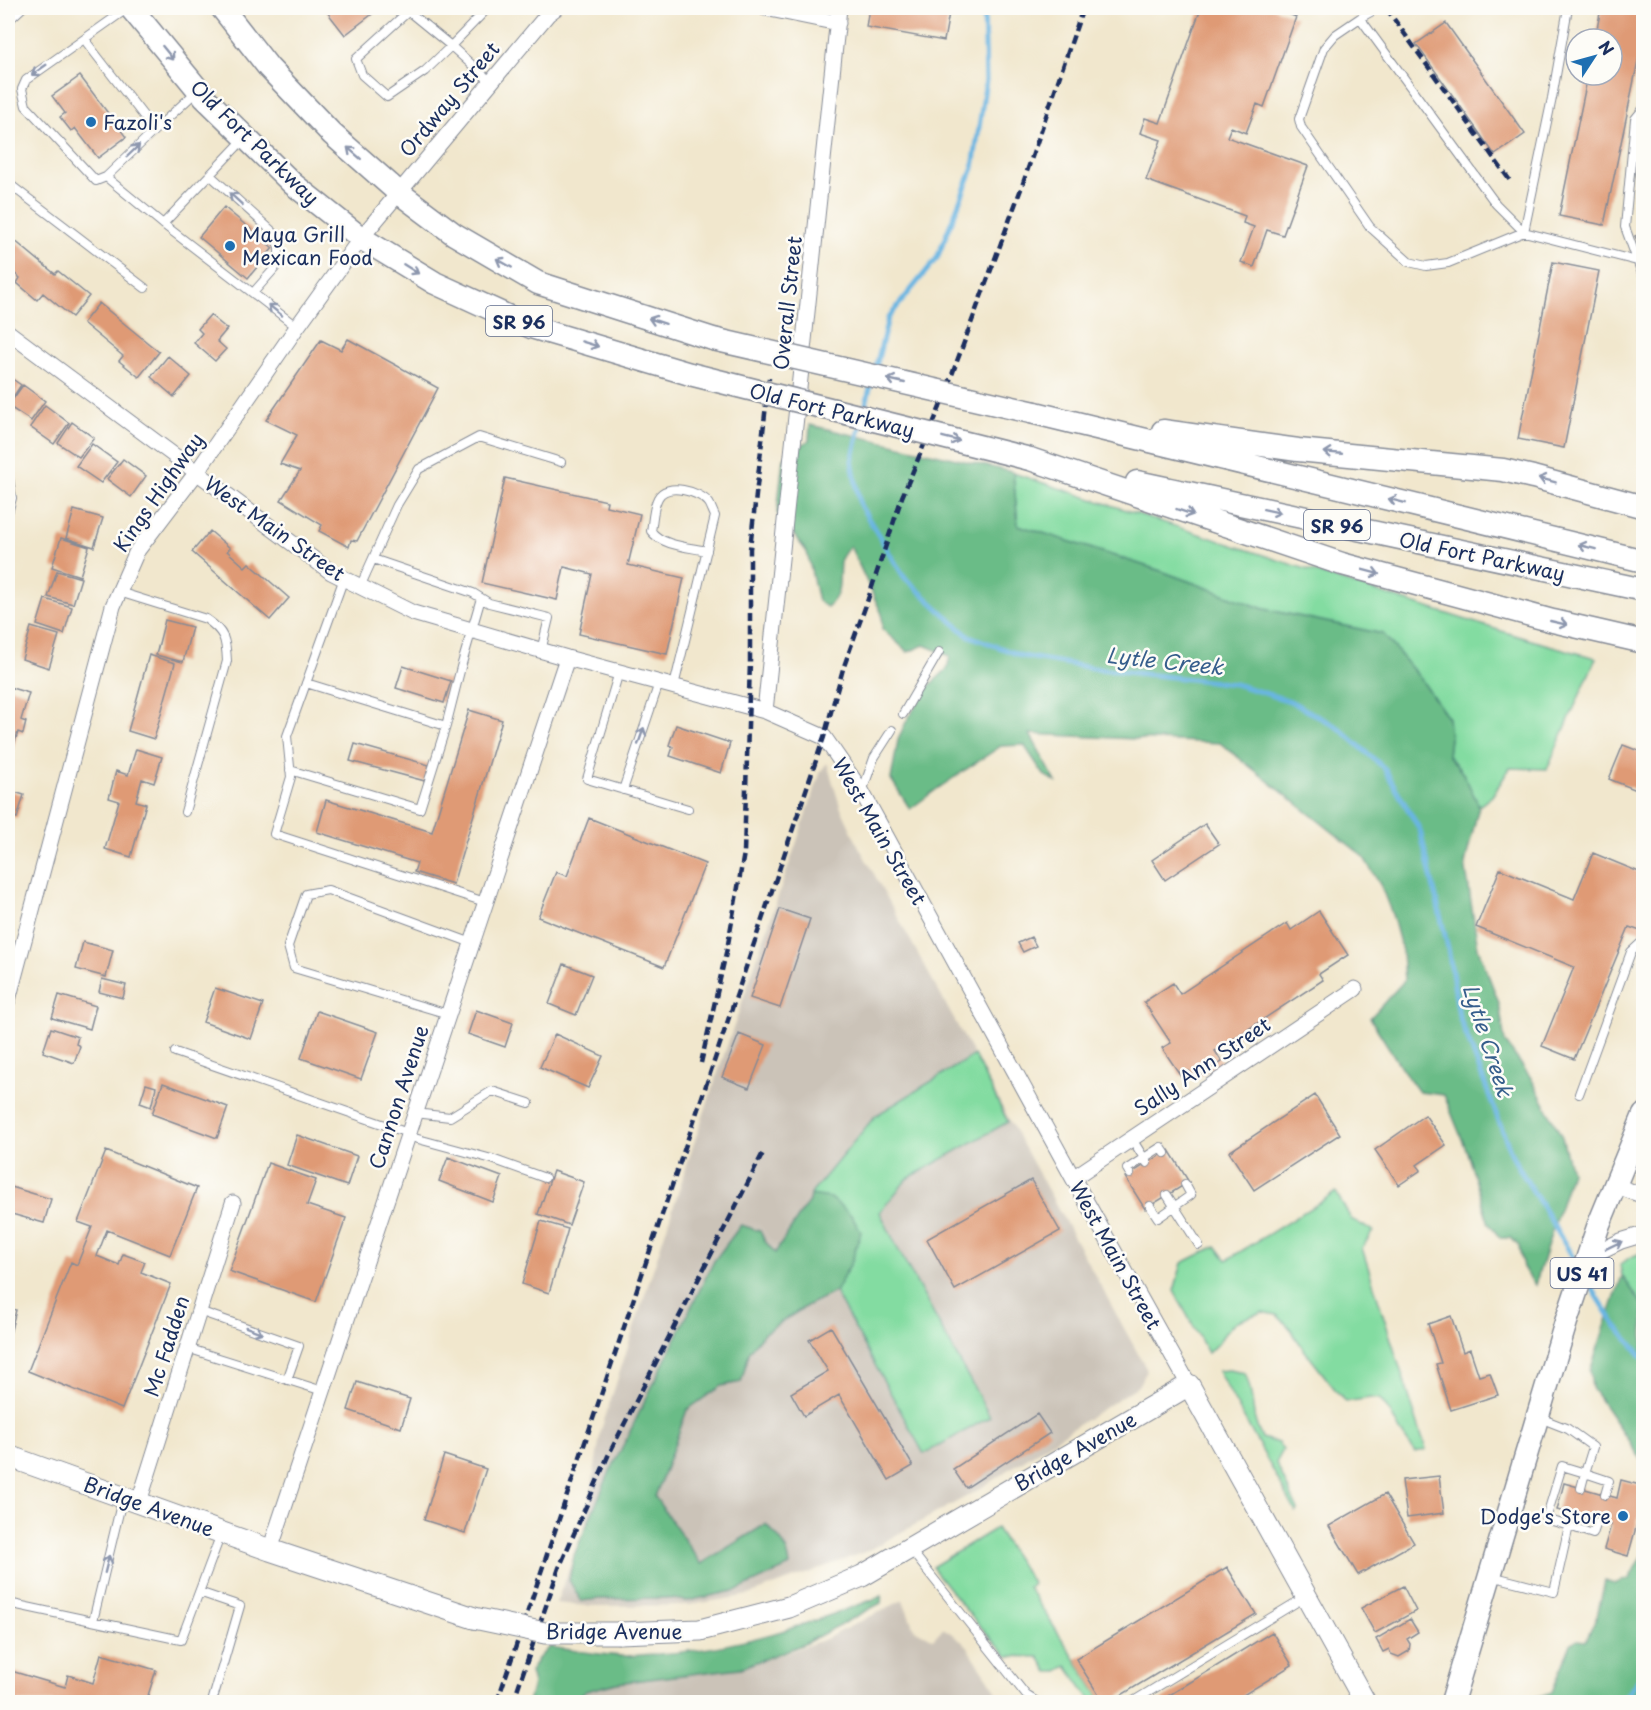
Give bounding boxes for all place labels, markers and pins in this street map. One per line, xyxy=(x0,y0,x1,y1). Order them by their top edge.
place label: Fazoli's xyxy=(103,107,172,137)
marker: Fazoli's xyxy=(84,115,98,129)
place label: Maya Grill Mexican Food xyxy=(242,219,373,272)
marker: Maya Grill Mexican Food xyxy=(223,239,237,253)
place label: Dodge's Store xyxy=(1480,1501,1611,1531)
marker: Dodge's Store xyxy=(1616,1509,1630,1523)

